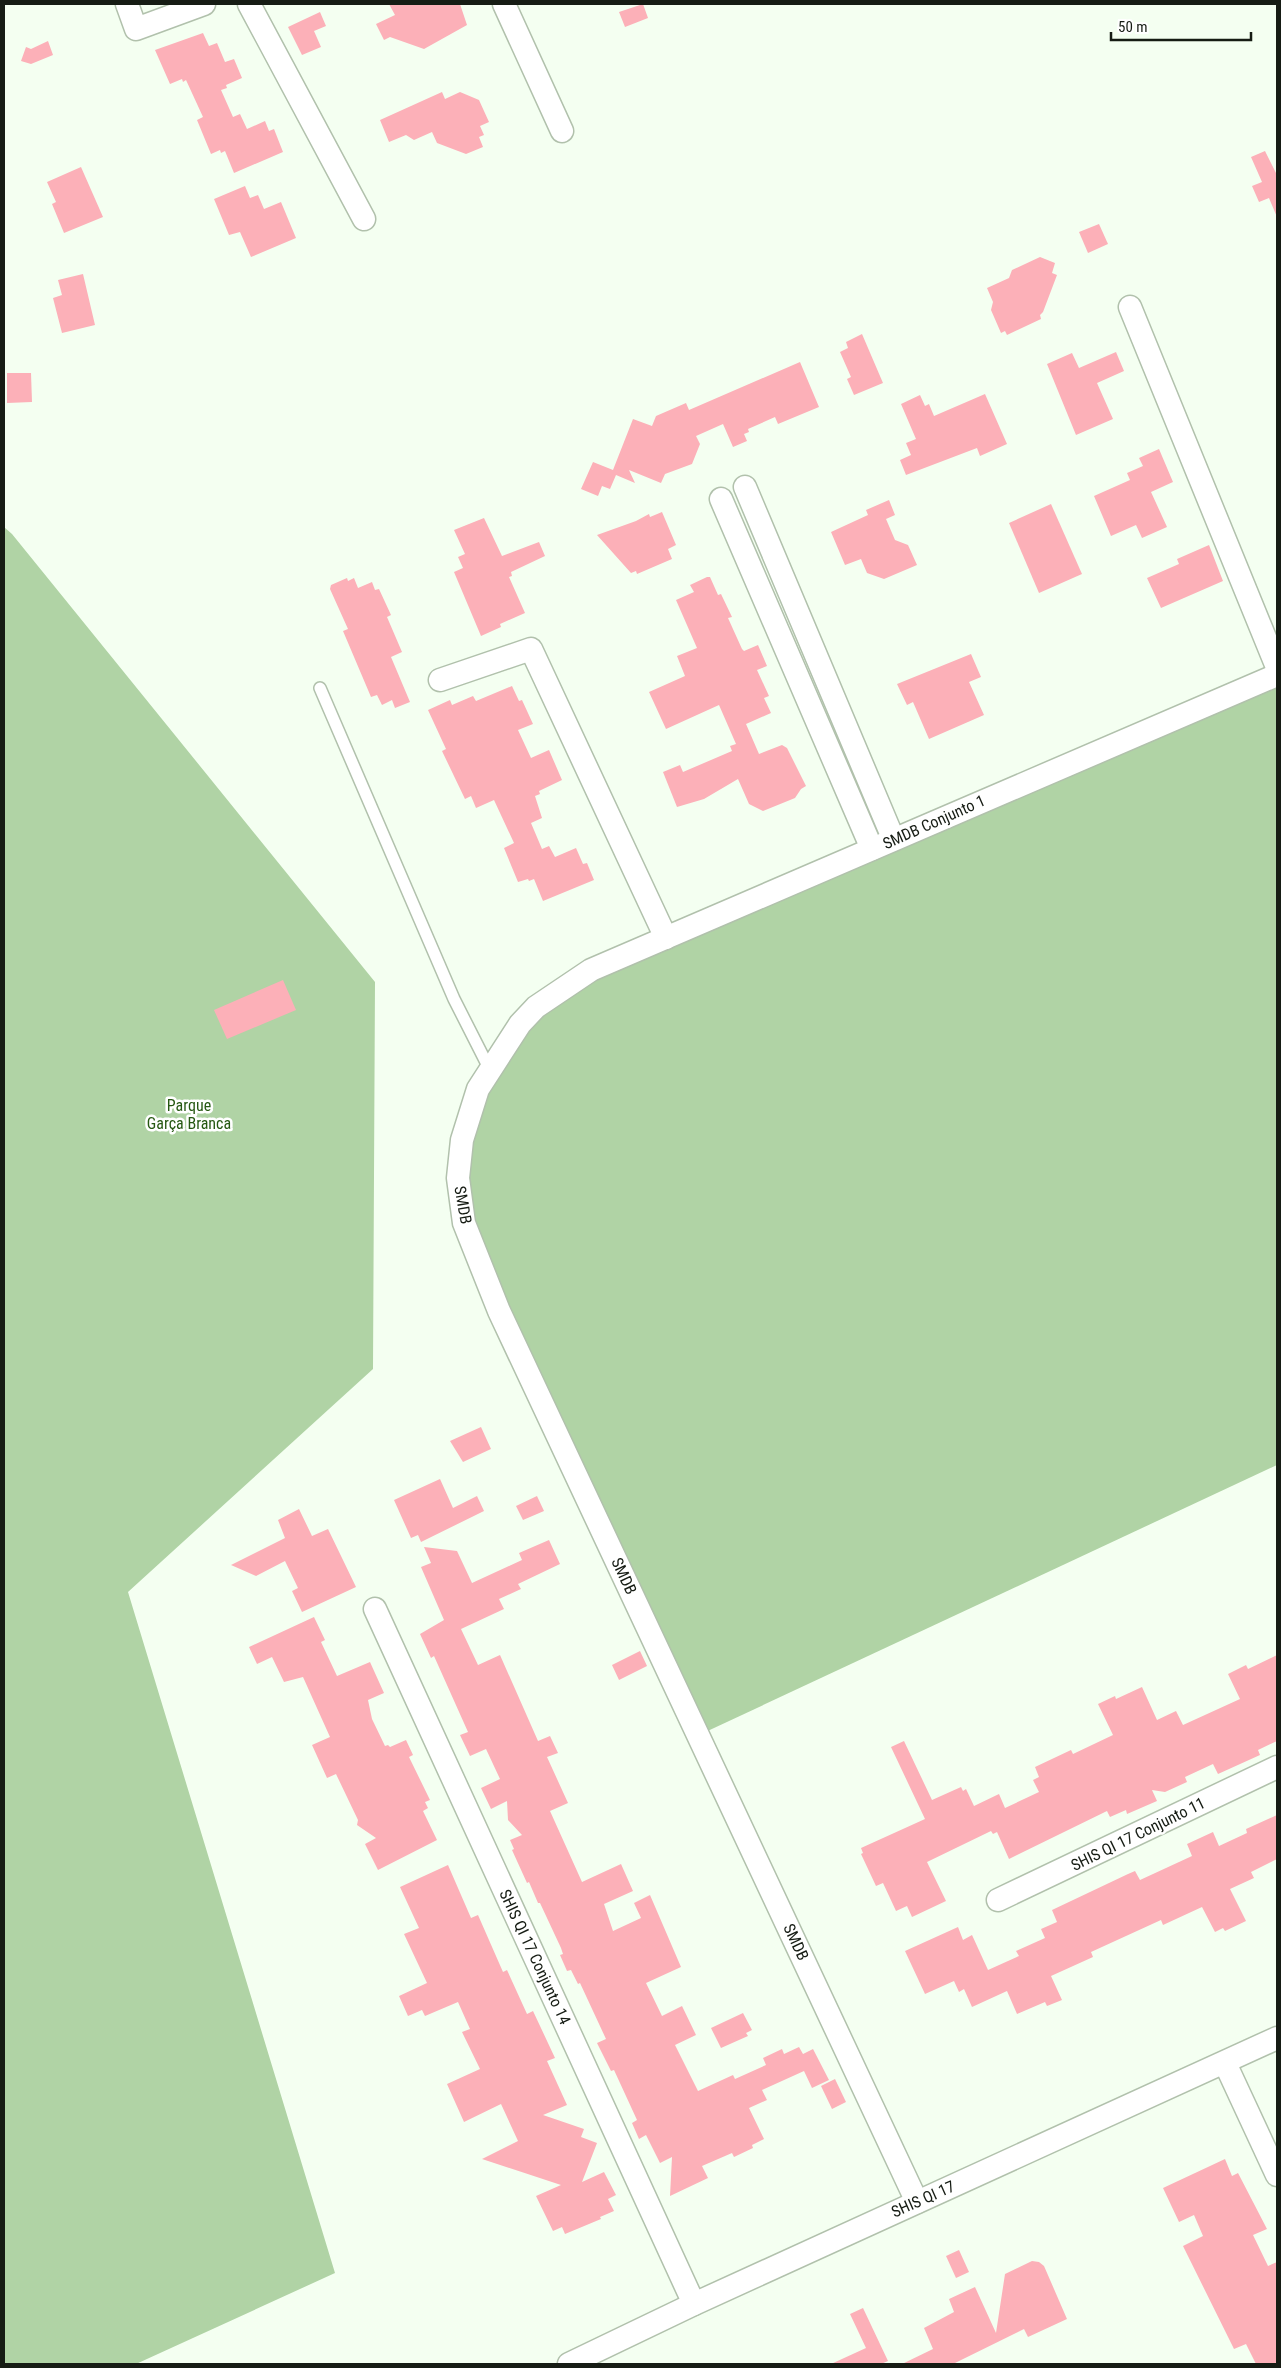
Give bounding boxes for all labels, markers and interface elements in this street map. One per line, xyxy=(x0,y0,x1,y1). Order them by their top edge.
scale bar xyxy=(1111,10,1251,42)
text: 50 m xyxy=(1118,18,1148,36)
street label: SMDB Conjunto 1 xyxy=(880,791,988,853)
park label: Parque Garça Branca xyxy=(147,1096,231,1133)
street label: SMDB xyxy=(450,1185,476,1225)
street label: SMDB xyxy=(607,1555,641,1597)
street label: SHIS QI 17 Conjunto 11 xyxy=(1068,1793,1208,1875)
street label: SHIS QI 17 Conjunto 14 xyxy=(495,1886,575,2028)
street label: SMDB xyxy=(779,1921,813,1963)
street label: SHIS QI 17 xyxy=(888,2177,958,2221)

